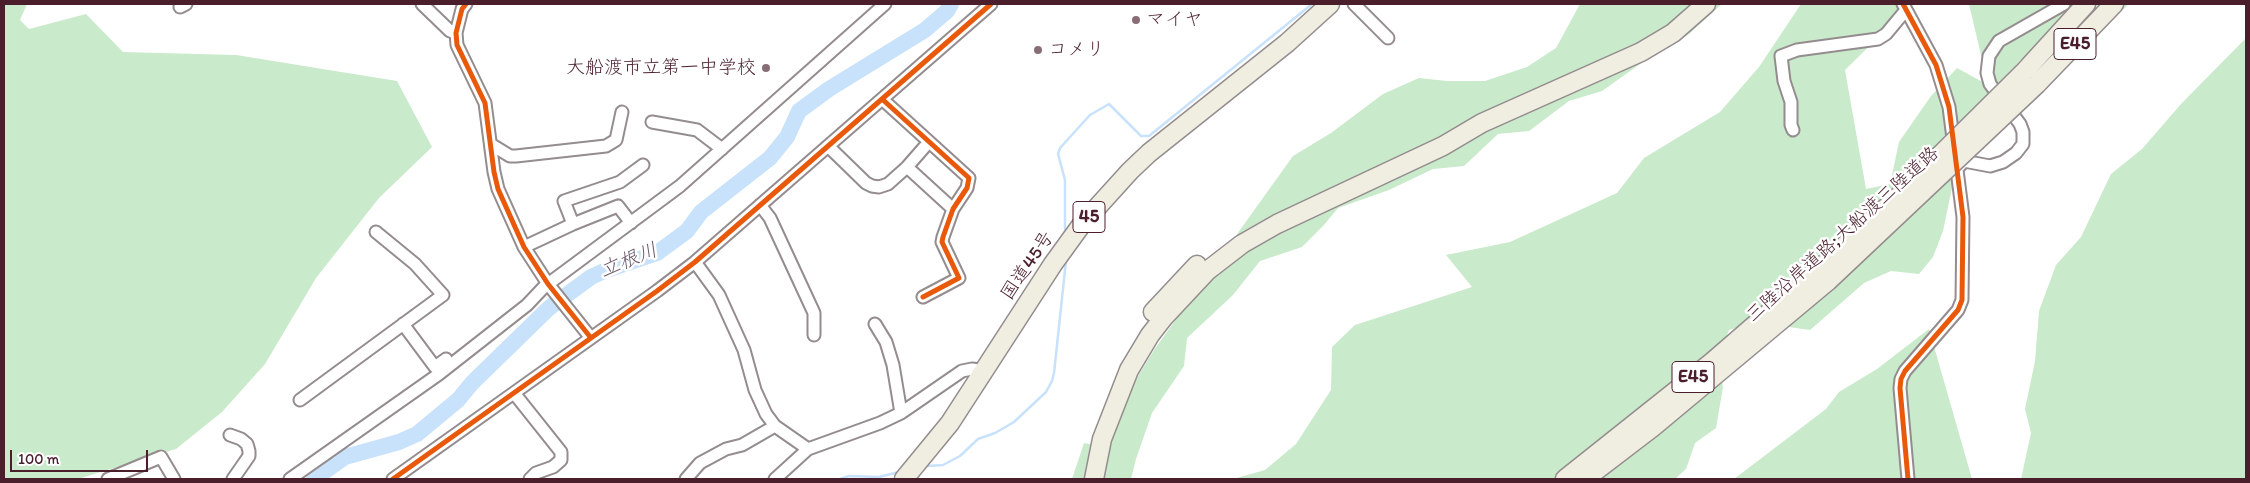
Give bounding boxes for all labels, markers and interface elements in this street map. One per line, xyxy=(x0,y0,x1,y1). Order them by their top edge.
place label: マイヤ xyxy=(1146,9,1203,31)
marker: マイヤ xyxy=(1130,14,1142,26)
road number: E45 xyxy=(2054,29,2096,60)
place label: コメリ xyxy=(1048,39,1105,61)
marker: コメリ xyxy=(1032,44,1044,56)
place label: 大船渡市立第一中学校 xyxy=(566,57,756,79)
marker: 大船渡市立第一中学校 xyxy=(760,62,772,74)
street label: 三陸沿岸道路;大船渡三陸道路 xyxy=(1742,142,1944,328)
road number: 45 xyxy=(1073,202,1105,232)
street label: 国道45号 xyxy=(997,227,1059,305)
water label: 立根川 xyxy=(597,239,661,283)
road number: E45 xyxy=(1672,362,1714,392)
scale bar xyxy=(12,440,150,472)
text: 100 m xyxy=(18,450,59,468)

